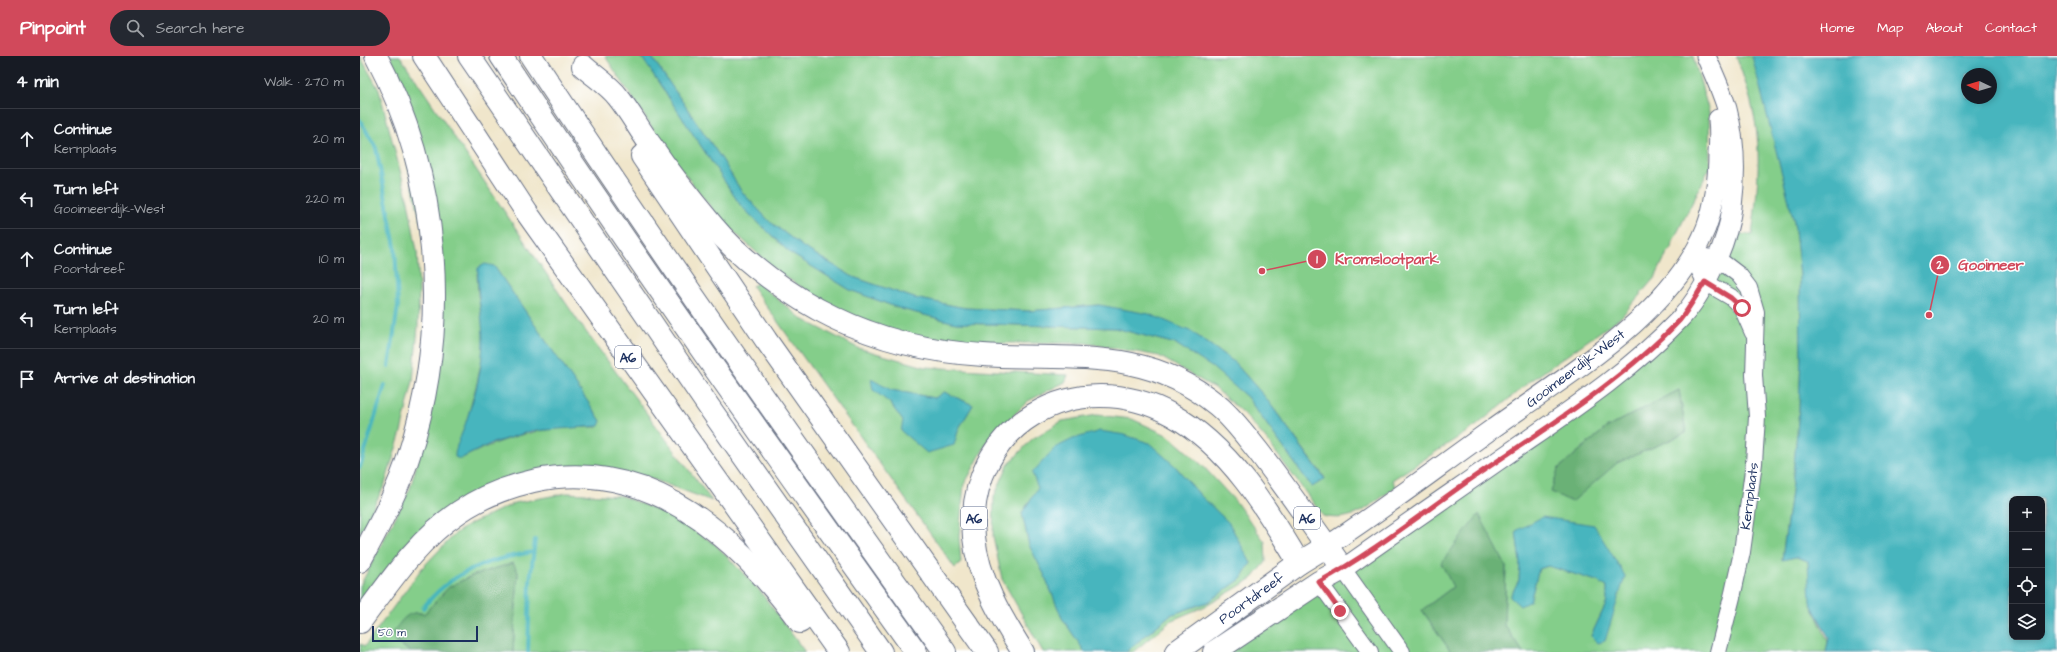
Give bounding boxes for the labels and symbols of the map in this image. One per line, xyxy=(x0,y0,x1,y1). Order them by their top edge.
north arrow xyxy=(1961,68,1997,104)
callout: Kromslootpark xyxy=(1307,245,1447,272)
text: Kromslootpark xyxy=(1335,249,1440,270)
text: 1 xyxy=(1316,251,1318,268)
callout: Gooimeer xyxy=(1930,251,2032,278)
text: Gooimeer xyxy=(1958,255,2025,276)
text: 2 xyxy=(1936,257,1944,274)
route start xyxy=(1733,299,1751,317)
street label: Gooimeerdijk-West xyxy=(1522,325,1630,413)
road number: A6 xyxy=(615,346,641,368)
street label: Kernplaats xyxy=(1736,461,1764,531)
road number: A6 xyxy=(961,507,987,529)
road number: A6 xyxy=(1294,507,1320,529)
street label: Poortdreef xyxy=(1215,568,1289,629)
route end xyxy=(1331,602,1349,620)
scale bar xyxy=(372,624,478,643)

